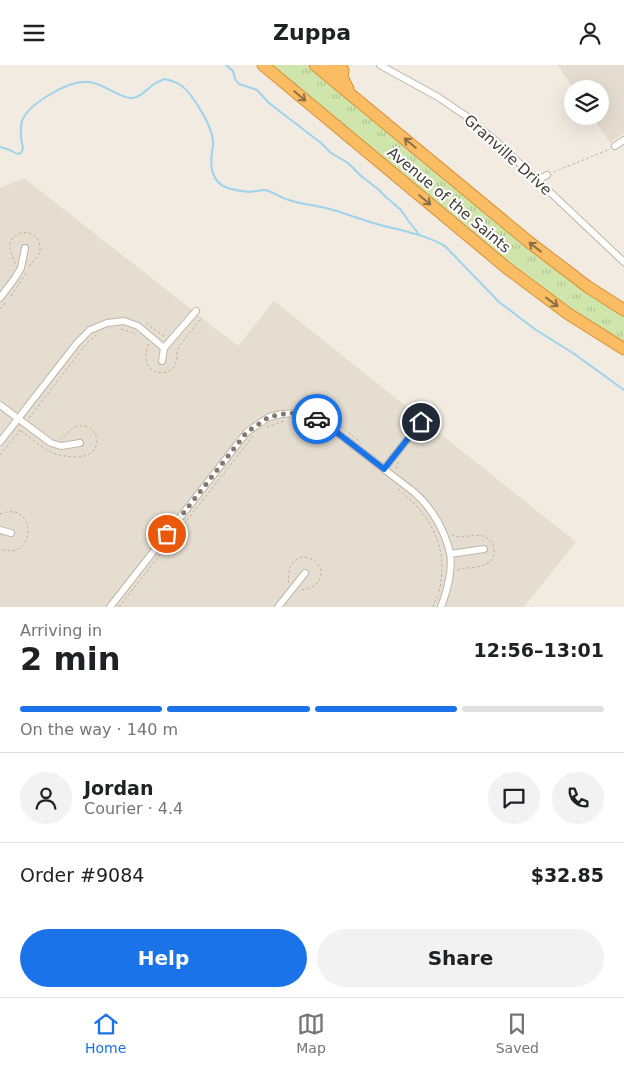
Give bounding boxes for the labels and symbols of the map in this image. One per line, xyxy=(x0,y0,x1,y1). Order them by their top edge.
one-way arrow xyxy=(294,90,307,102)
street label: Granville Drive xyxy=(460,111,556,199)
one-way arrow xyxy=(404,138,417,149)
street label: Avenue of the Saints xyxy=(384,143,514,257)
one-way arrow xyxy=(418,195,431,206)
one-way arrow xyxy=(528,242,542,252)
one-way arrow xyxy=(545,297,559,307)
courier xyxy=(292,394,342,444)
pin xyxy=(400,401,442,443)
pin xyxy=(146,513,188,555)

